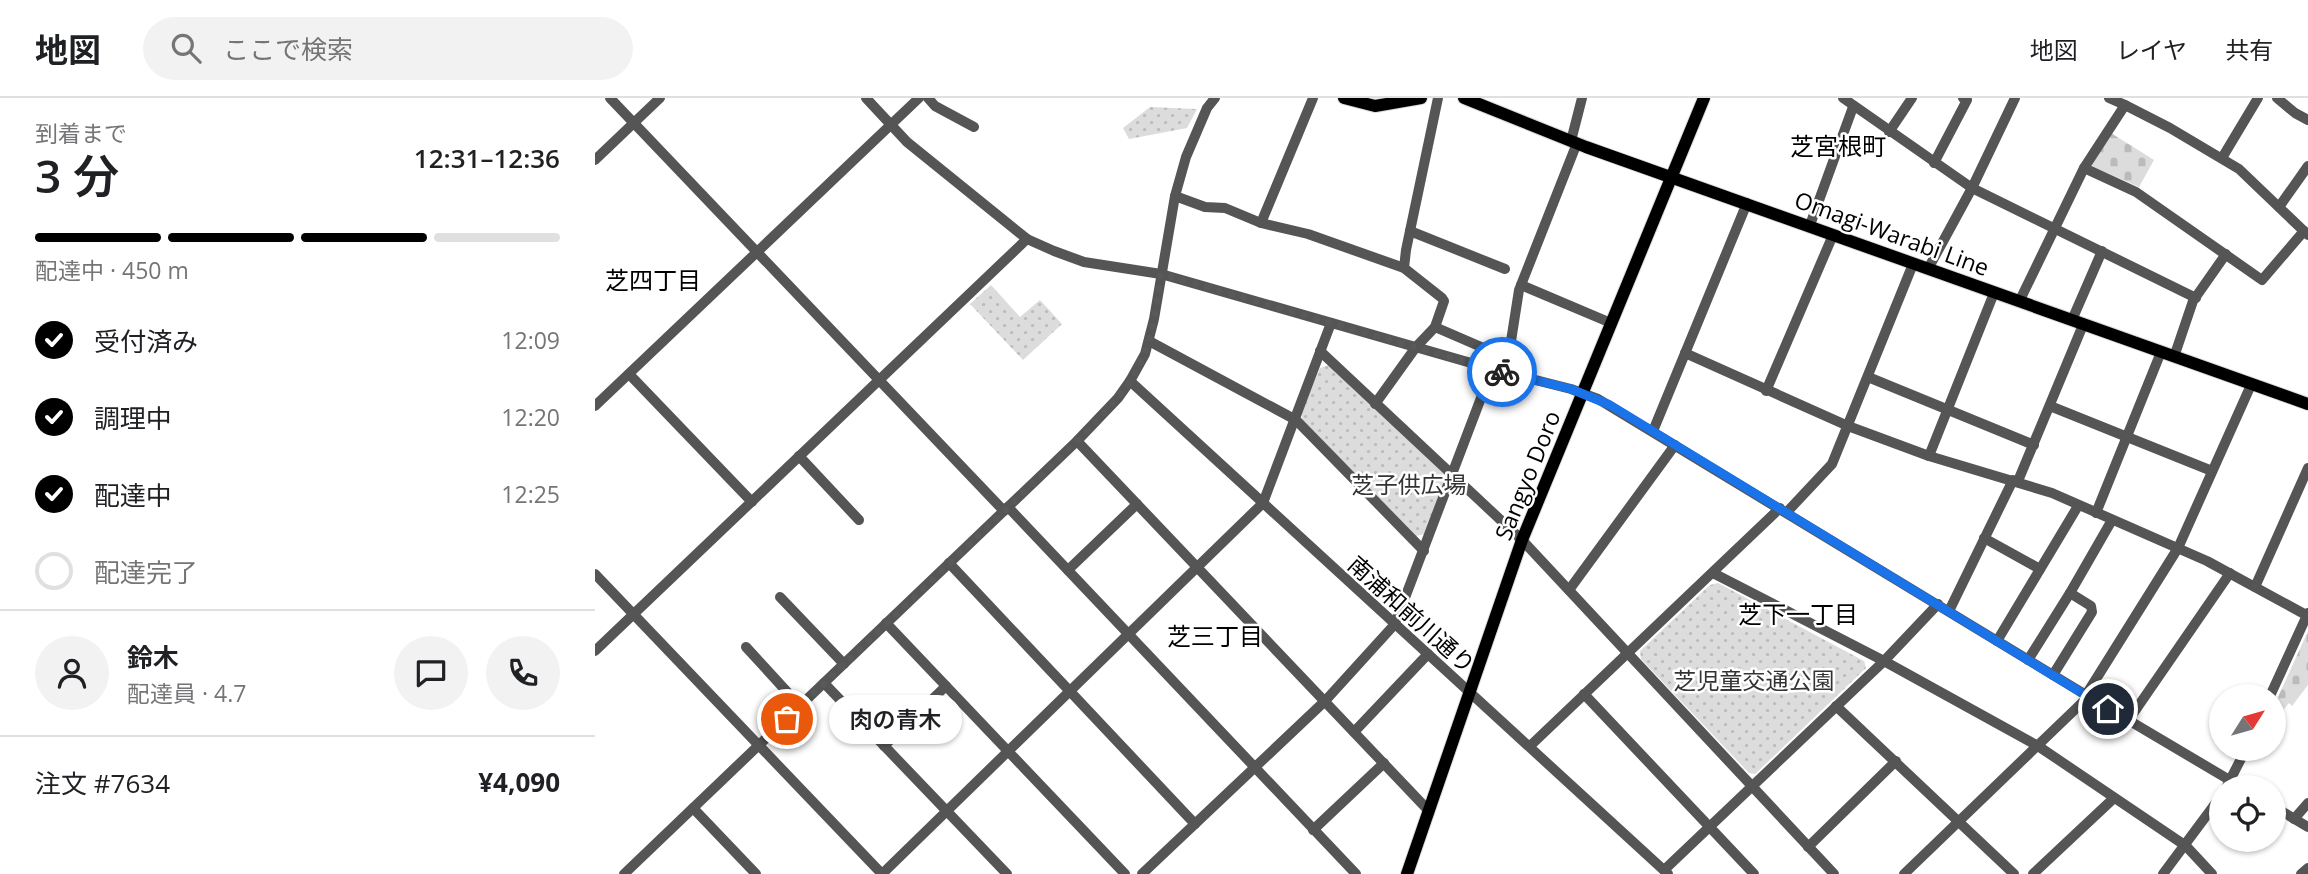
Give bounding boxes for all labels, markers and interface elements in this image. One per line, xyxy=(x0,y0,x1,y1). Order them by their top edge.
search box xyxy=(143,17,633,80)
text: 地図 xyxy=(35,27,101,72)
icon: search xyxy=(167,29,205,67)
text: ここで検索 xyxy=(223,31,353,67)
text: 地図 xyxy=(2030,33,2078,66)
text: レイヤ xyxy=(2116,33,2187,66)
text: 共有 xyxy=(2225,33,2273,66)
text: 到着まで xyxy=(35,117,127,149)
district label: 芝宮根町 xyxy=(1790,129,1886,162)
text: 12:31–12:36 xyxy=(414,140,560,176)
text: 3 分 xyxy=(35,144,119,206)
street label: Omagi-Warabi Line xyxy=(1790,183,1994,283)
text: 配達中 · 450 m xyxy=(35,254,189,286)
district label: 芝四丁目 xyxy=(605,263,701,296)
icon: check xyxy=(35,321,73,359)
text: 受付済み xyxy=(94,323,198,359)
text: 12:09 xyxy=(501,324,560,356)
courier xyxy=(1467,337,1537,407)
icon: bike xyxy=(1483,353,1521,391)
icon: check xyxy=(35,398,73,436)
text: 調理中 xyxy=(94,400,172,436)
text: 12:20 xyxy=(501,401,560,433)
street label: Sangyo Doro xyxy=(1486,405,1568,545)
park label: 芝子供広場 xyxy=(1352,468,1467,500)
icon: check xyxy=(35,475,73,513)
text: 配達中 xyxy=(94,477,172,513)
text: 12:25 xyxy=(501,478,560,510)
street label: 南浦和前川通り xyxy=(1341,548,1483,680)
text: 配達完了 xyxy=(94,554,198,590)
district label: 芝下一丁目 xyxy=(1738,597,1858,630)
district label: 芝三丁目 xyxy=(1167,619,1263,652)
button: person xyxy=(35,636,109,710)
button: chat xyxy=(394,636,468,710)
button: phone xyxy=(486,636,560,710)
text: 鈴木 xyxy=(127,639,179,675)
park label: 芝児童交通公園 xyxy=(1674,664,1835,696)
text: 配達員 · 4.7 xyxy=(127,677,246,709)
pin xyxy=(2078,679,2138,739)
north arrow xyxy=(2209,684,2285,761)
map controls xyxy=(2209,684,2286,852)
pin xyxy=(757,689,817,749)
icon: home xyxy=(2089,690,2127,728)
callout: 肉の青木 xyxy=(829,694,962,744)
icon: bag xyxy=(768,700,806,738)
text: 肉の青木 xyxy=(850,703,942,735)
text: ¥4,090 xyxy=(478,764,560,800)
text: 注文 #7634 xyxy=(35,765,170,801)
button: locate xyxy=(2209,775,2286,852)

